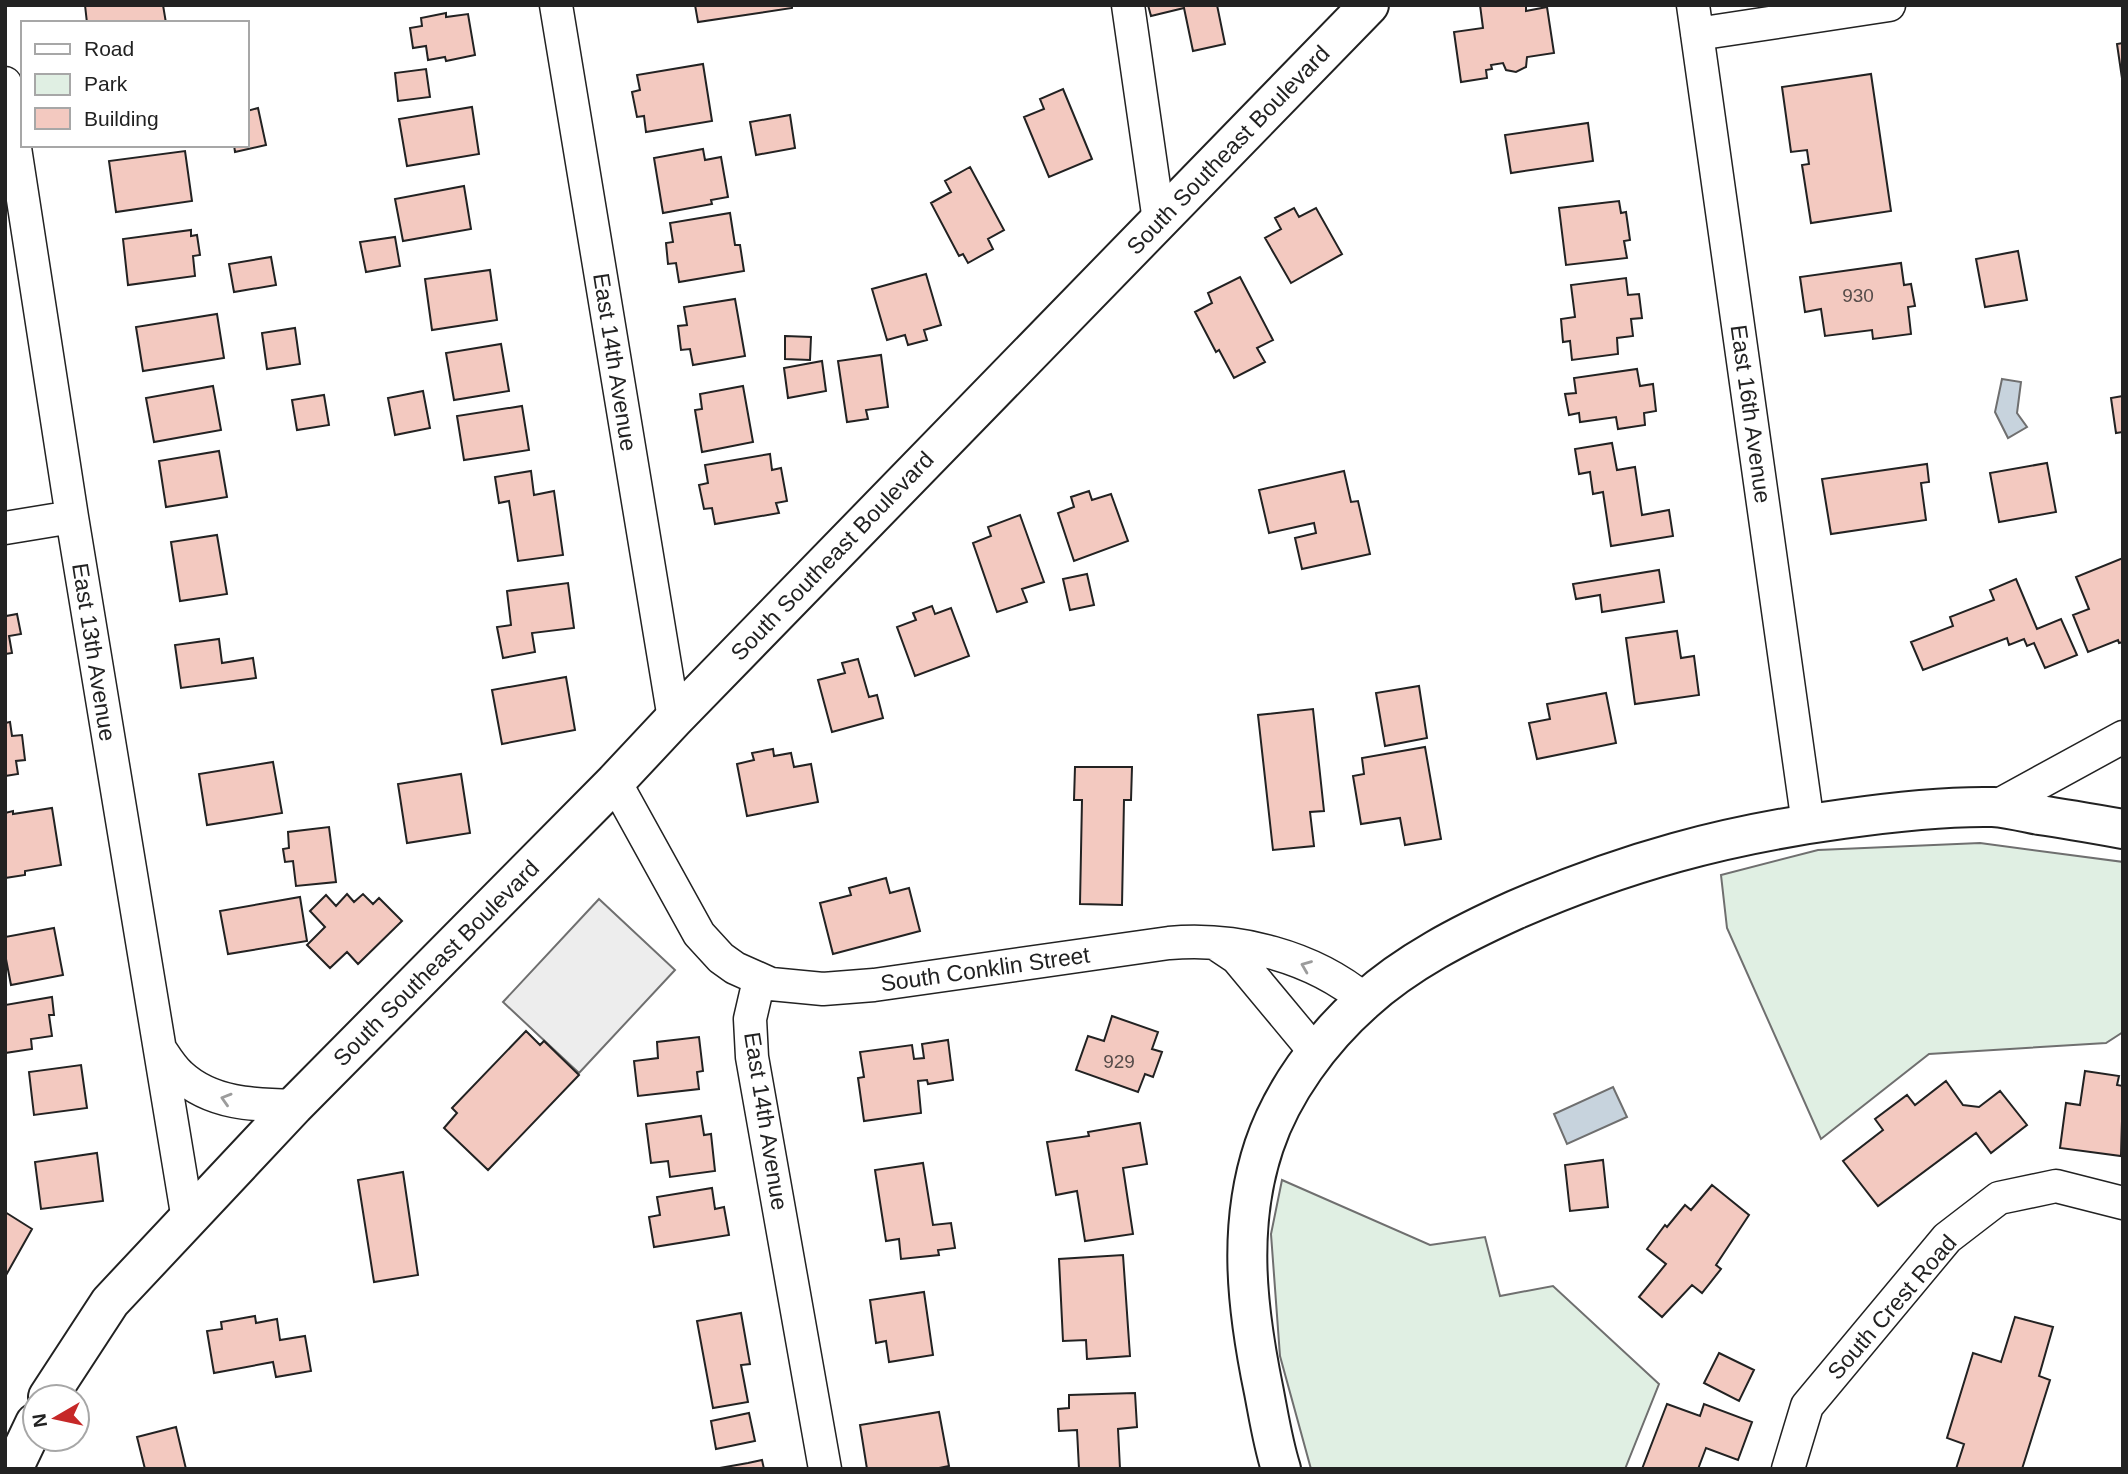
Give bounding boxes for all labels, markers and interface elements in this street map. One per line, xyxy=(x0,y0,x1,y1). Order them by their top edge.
legend xyxy=(21,21,248,147)
text: Road xyxy=(84,37,134,60)
street label: South Southeast Boulevard xyxy=(1121,40,1335,260)
text: Park xyxy=(84,72,128,95)
text: Building xyxy=(84,107,159,130)
street label: East 14th Avenue xyxy=(588,271,642,453)
house number: 930 xyxy=(1842,285,1874,306)
street label: East 16th Avenue xyxy=(1726,323,1776,505)
street label: South Southeast Boulevard xyxy=(725,446,939,666)
street label: East 13th Avenue xyxy=(67,561,121,743)
street label: South Southeast Boulevard xyxy=(328,855,544,1071)
street label: South Conklin Street xyxy=(879,941,1092,997)
one-way arrow xyxy=(1301,960,1313,974)
street label: East 14th Avenue xyxy=(739,1030,793,1212)
house number: 929 xyxy=(1103,1051,1135,1072)
one-way arrow xyxy=(221,1093,233,1107)
street label: South Crest Road xyxy=(1822,1229,1962,1385)
north arrow xyxy=(21,1383,91,1453)
text: N xyxy=(28,1412,51,1429)

